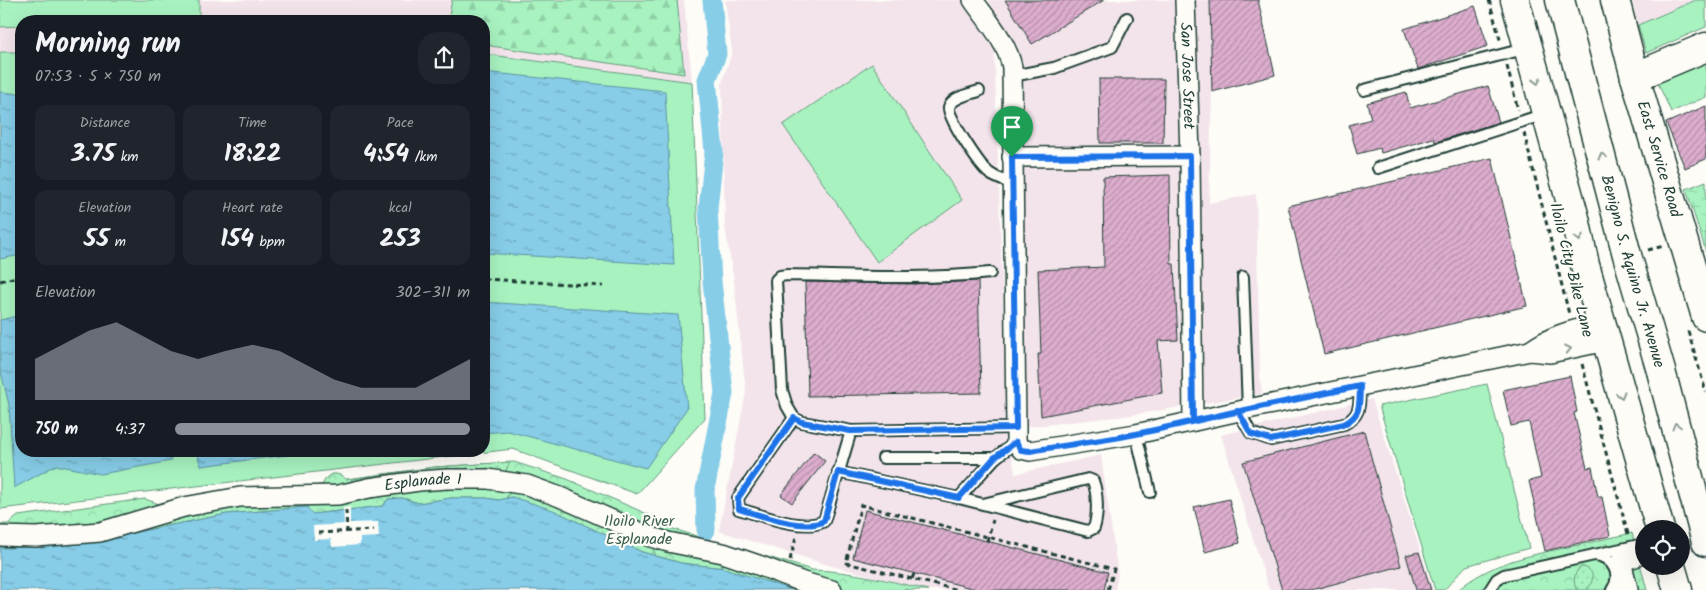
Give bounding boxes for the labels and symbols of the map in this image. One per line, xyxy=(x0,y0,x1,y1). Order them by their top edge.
street label: San Jose Street xyxy=(1173,22,1202,131)
one-way arrow xyxy=(1531,76,1542,85)
street label: East Service Road xyxy=(1630,97,1689,221)
pin xyxy=(991,106,1033,157)
one-way arrow xyxy=(1597,152,1607,160)
street label: Benigno S. Aquino Jr. Avenue xyxy=(1594,172,1672,371)
street label: Iloilo City Bike Lane xyxy=(1542,200,1600,340)
one-way arrow xyxy=(1573,233,1584,242)
one-way arrow xyxy=(1564,344,1572,355)
one-way arrow xyxy=(1616,390,1626,398)
one-way arrow xyxy=(1671,423,1681,431)
street label: Esplanade 1 xyxy=(383,466,462,498)
park label: Iloilo River Esplanade xyxy=(604,509,676,552)

